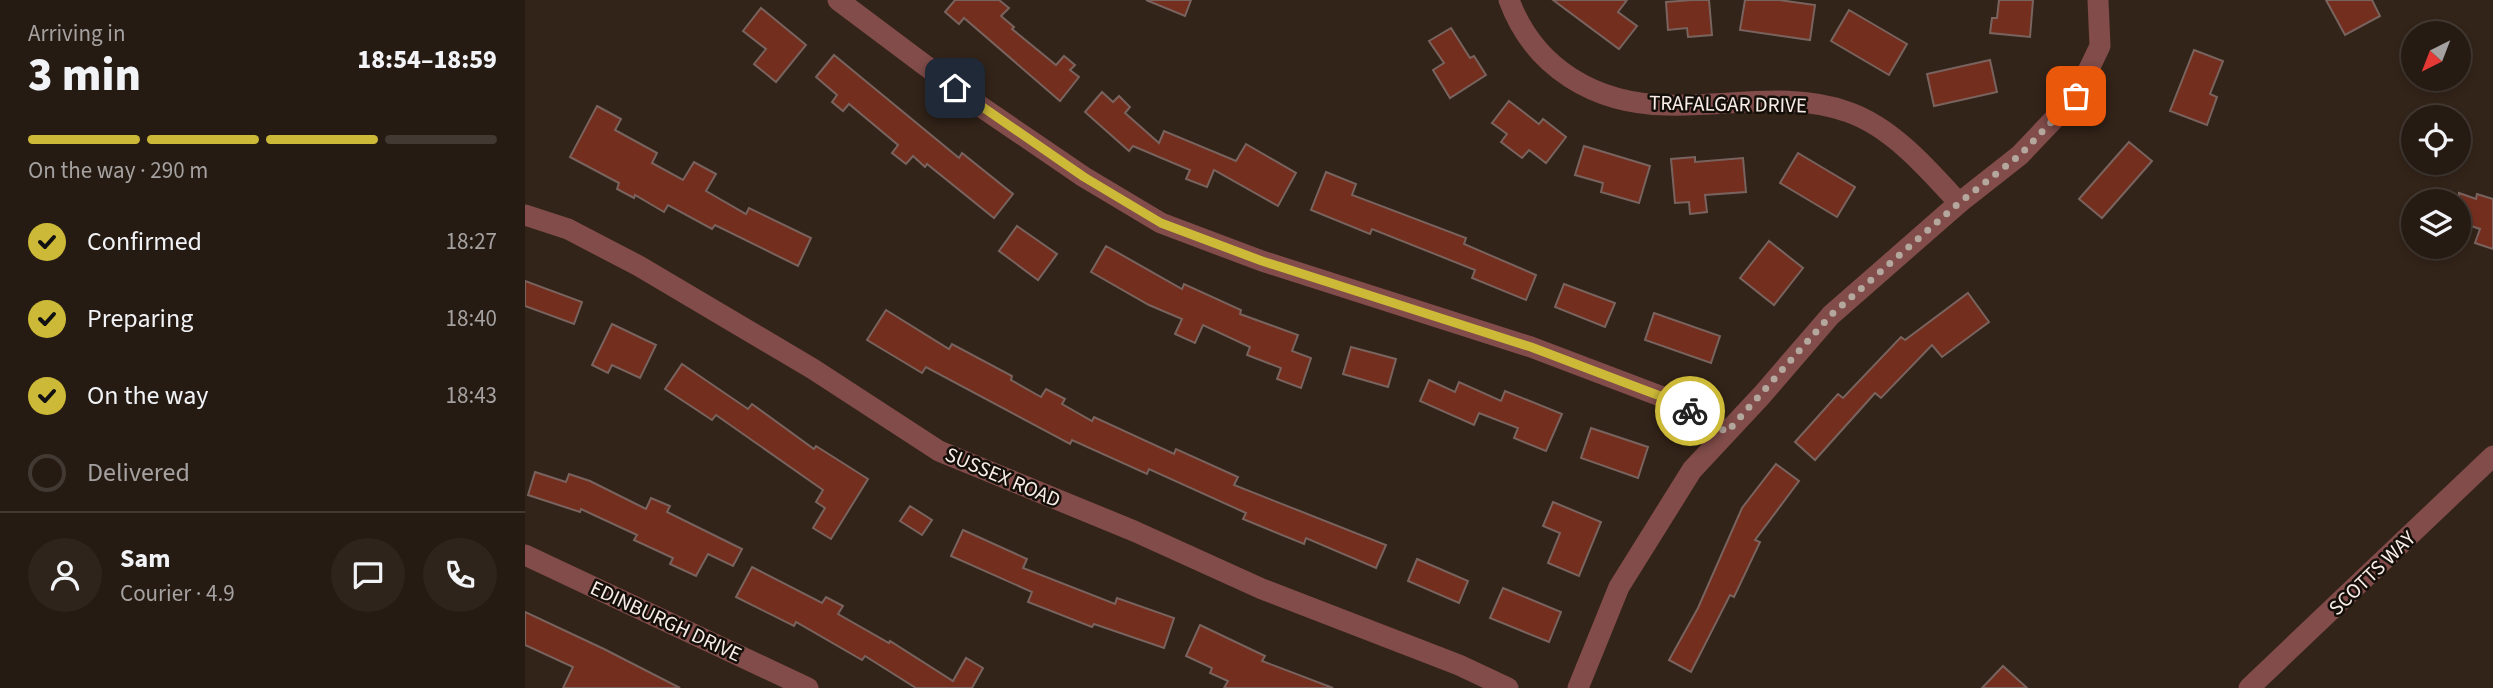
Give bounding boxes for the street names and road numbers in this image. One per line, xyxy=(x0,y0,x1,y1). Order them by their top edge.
street label: TRAFALGAR DRIVE xyxy=(1649,88,1807,120)
street label: SUSSEX ROAD xyxy=(941,439,1065,515)
street label: SCOTTS WAY xyxy=(2322,523,2423,622)
street label: EDINBURGH DRIVE xyxy=(585,573,747,669)

